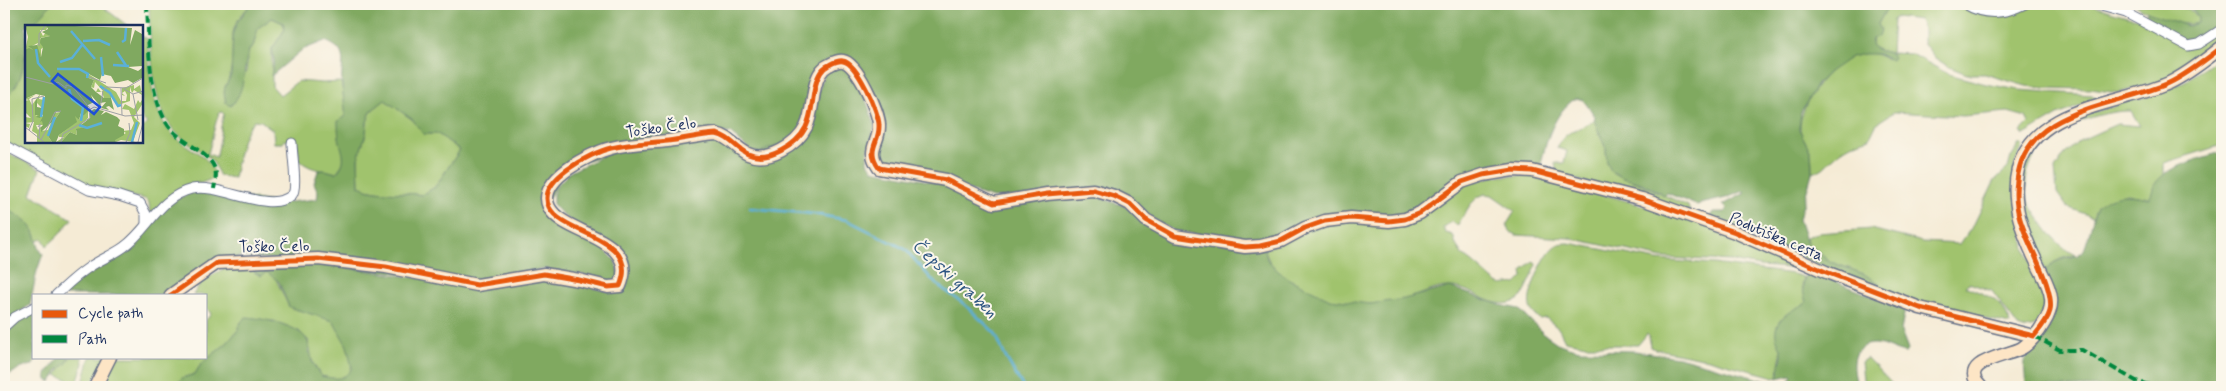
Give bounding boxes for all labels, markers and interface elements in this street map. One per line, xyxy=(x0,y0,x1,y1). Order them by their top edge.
inset map xyxy=(25,25,142,142)
street label: Toško Čelo xyxy=(624,113,698,143)
street label: Podutiška cesta xyxy=(1726,208,1826,266)
water label: Čepski graben xyxy=(906,234,1002,324)
street label: Toško Čelo xyxy=(238,236,310,258)
legend xyxy=(32,294,208,358)
text: Cycle path xyxy=(78,304,143,324)
text: Path xyxy=(78,330,107,350)

